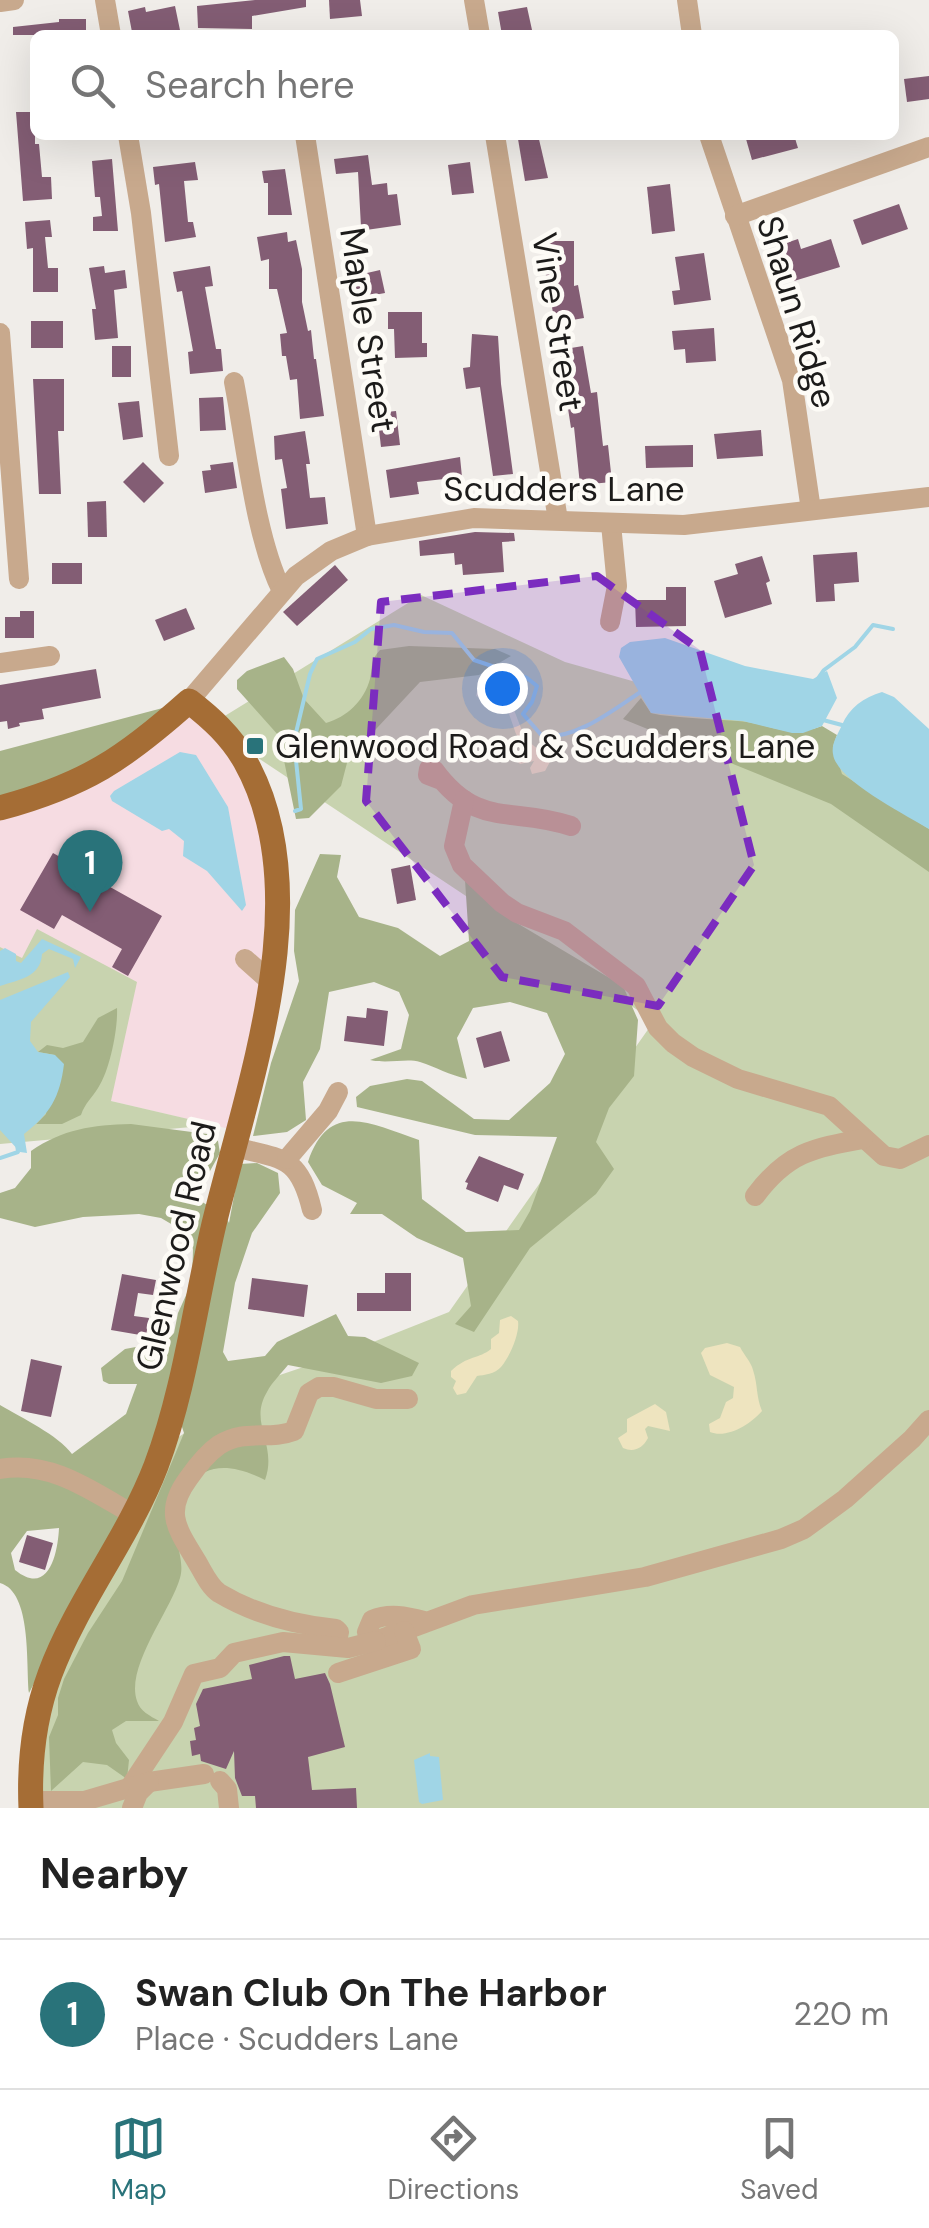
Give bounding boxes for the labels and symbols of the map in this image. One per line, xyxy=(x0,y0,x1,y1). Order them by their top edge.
street label: Shaun Ridge xyxy=(746,210,848,414)
street label: Maple Street xyxy=(329,224,407,436)
street label: Vine Street xyxy=(521,229,595,415)
street label: Scudders Lane xyxy=(443,466,685,512)
your location xyxy=(477,663,528,714)
place label: Glenwood Road & Scudders Lane xyxy=(275,723,815,769)
marker: Glenwood Road & Scudders Lane xyxy=(244,735,266,757)
pin: 1 xyxy=(58,830,122,912)
street label: Glenwood Road xyxy=(125,1117,227,1375)

